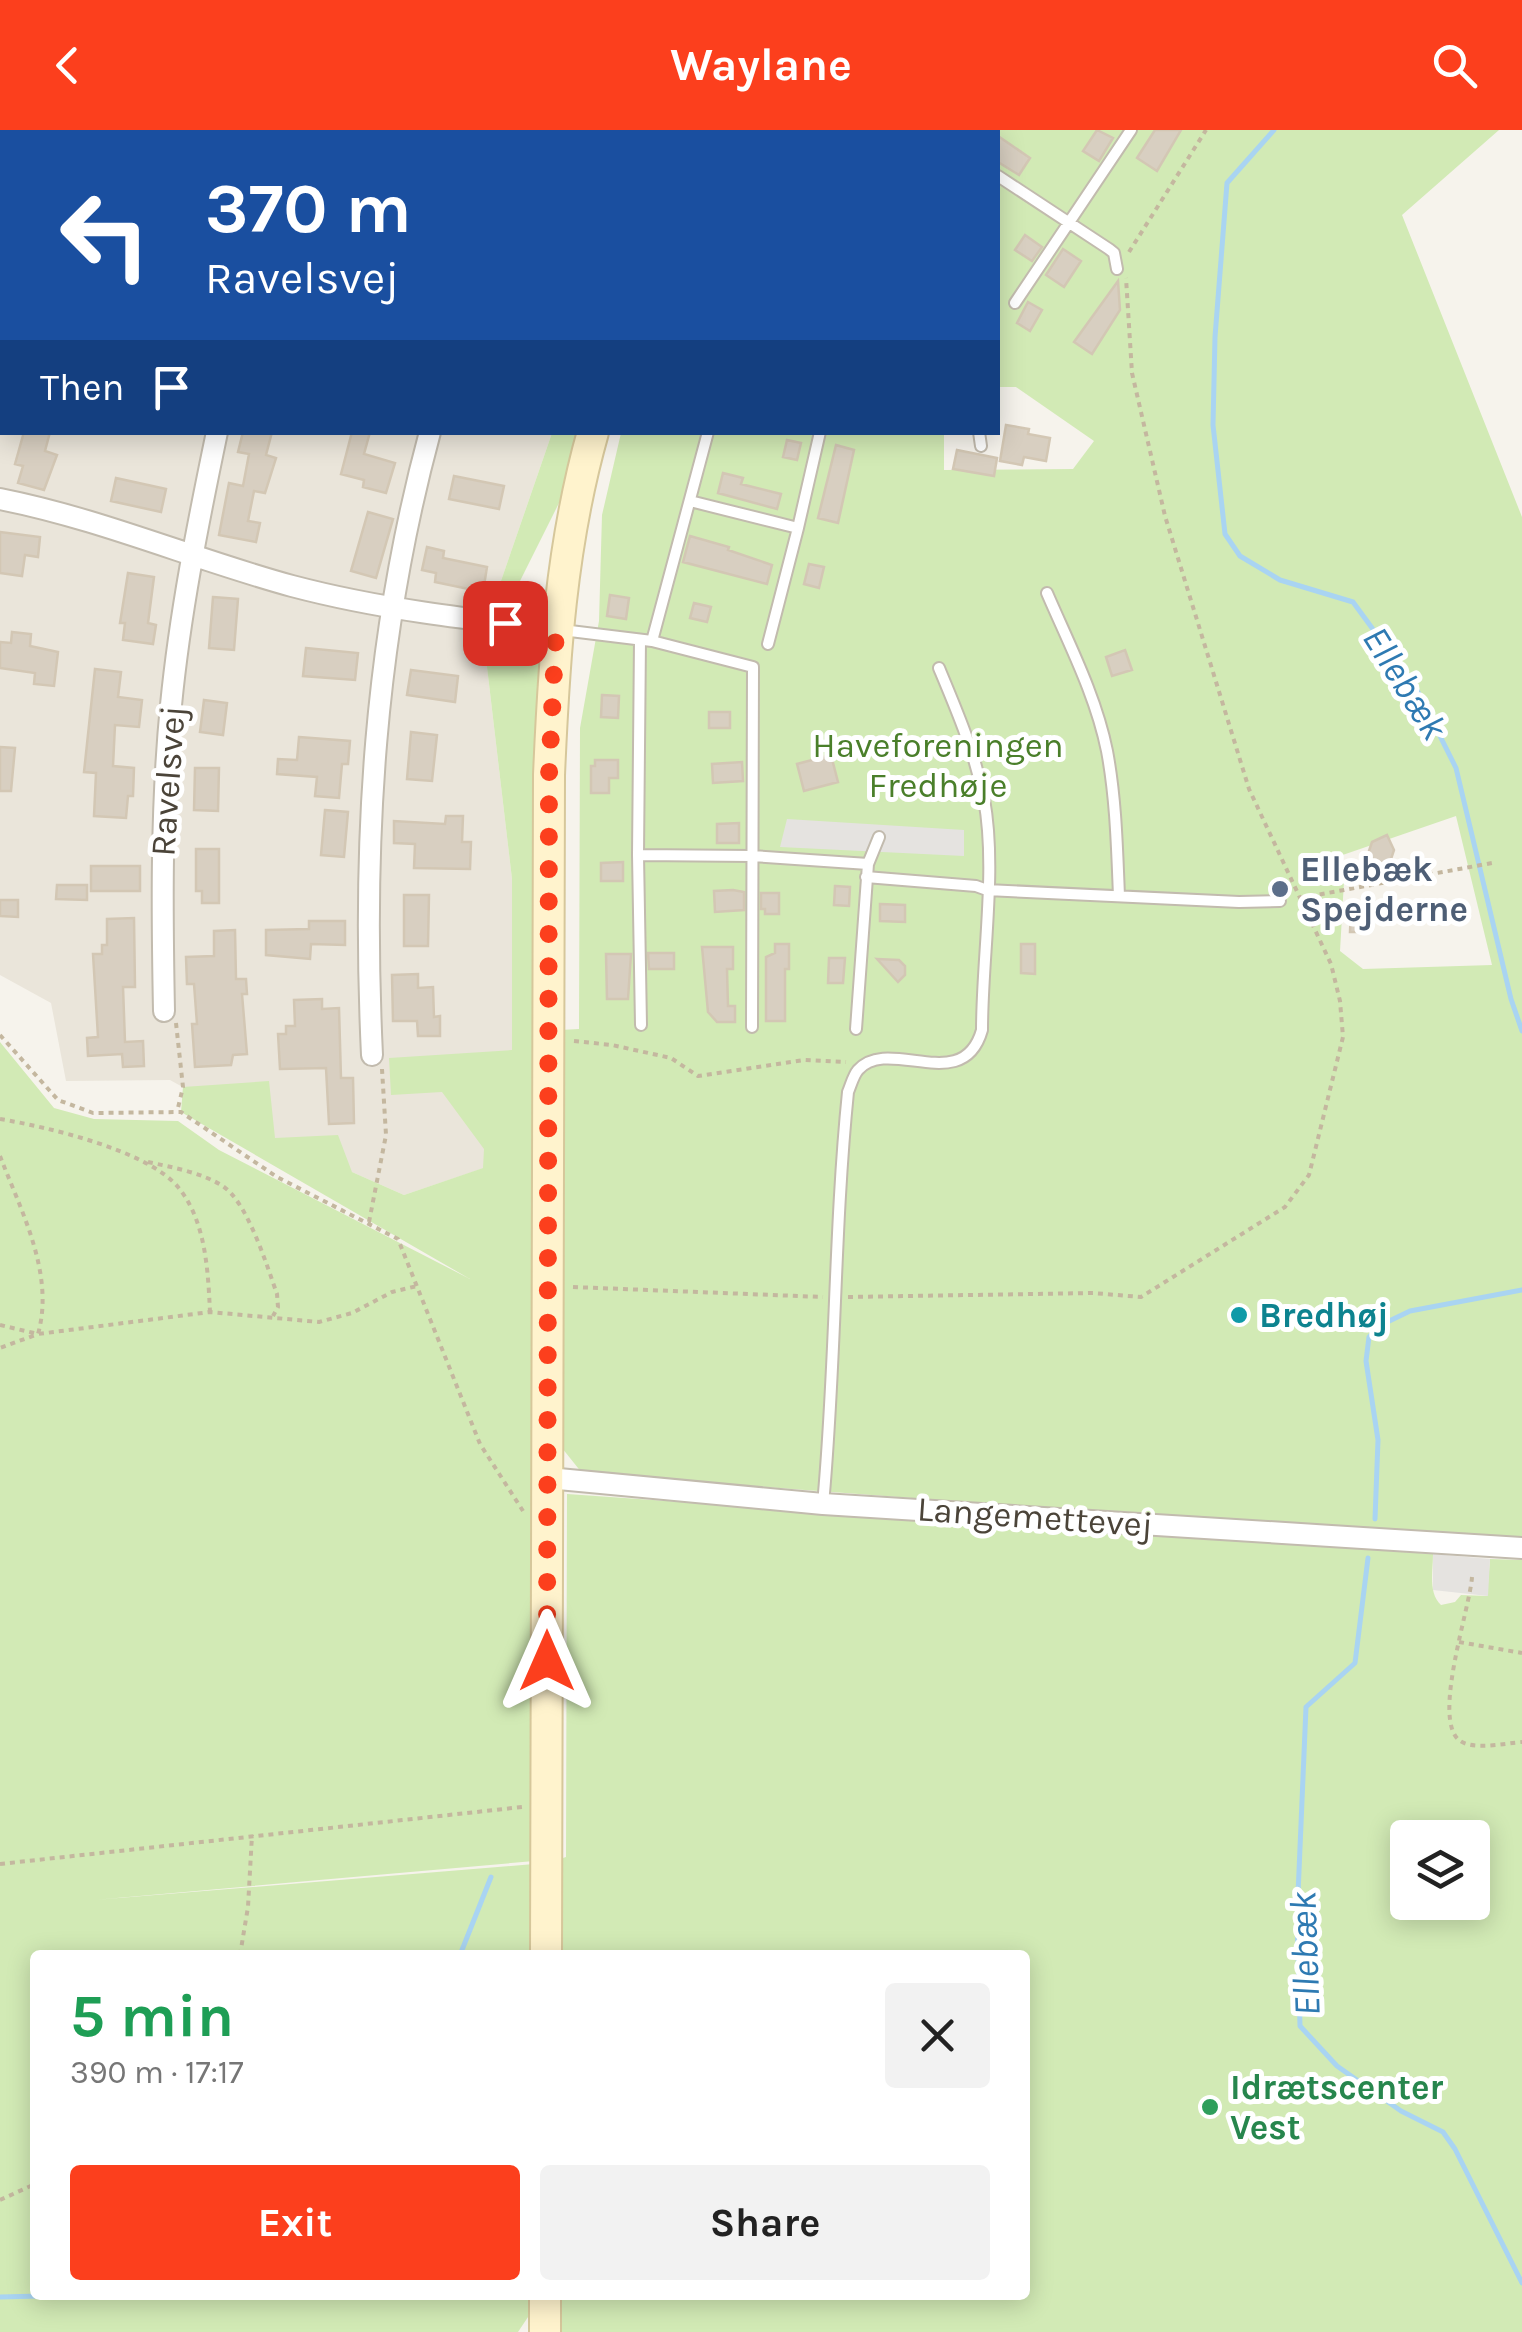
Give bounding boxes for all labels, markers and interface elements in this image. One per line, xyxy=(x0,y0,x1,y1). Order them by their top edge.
icon: back xyxy=(40,38,95,93)
icon: search xyxy=(1427,38,1482,93)
text: Waylane xyxy=(670,39,852,91)
text: 370 m xyxy=(205,168,412,250)
icon: left xyxy=(40,170,170,300)
text: Ravelsvej xyxy=(205,252,399,304)
icon: arrive xyxy=(144,360,199,415)
text: Then xyxy=(40,365,124,410)
pin xyxy=(463,581,548,666)
icon: arrive xyxy=(478,596,533,651)
water label: Ellebæk xyxy=(1353,618,1457,748)
street label: Ravelsvej xyxy=(142,704,194,858)
park label: Haveforeningen Fredhøje xyxy=(812,725,1064,806)
place label: Ellebæk Spejderne xyxy=(1300,849,1468,931)
marker: Ellebæk Spejderne xyxy=(1269,878,1291,900)
place label: Bredhøj xyxy=(1259,1295,1389,1337)
marker: Bredhøj xyxy=(1228,1304,1250,1326)
street label: Langemettevej xyxy=(916,1488,1154,1546)
position arrow xyxy=(495,1609,599,1713)
map controls xyxy=(1390,1820,1490,1920)
button: layers xyxy=(1390,1820,1490,1920)
water label: Ellebæk xyxy=(1280,1890,1330,2017)
text: 5 min xyxy=(70,1981,234,2051)
button: close xyxy=(885,1983,990,2088)
text: 390 m · 17:17 xyxy=(70,2054,243,2091)
place label: Idrætscenter Vest xyxy=(1230,2067,1444,2148)
marker: Idrætscenter Vest xyxy=(1199,2096,1221,2118)
button: Exit xyxy=(70,2165,520,2280)
button: Share xyxy=(540,2165,990,2280)

